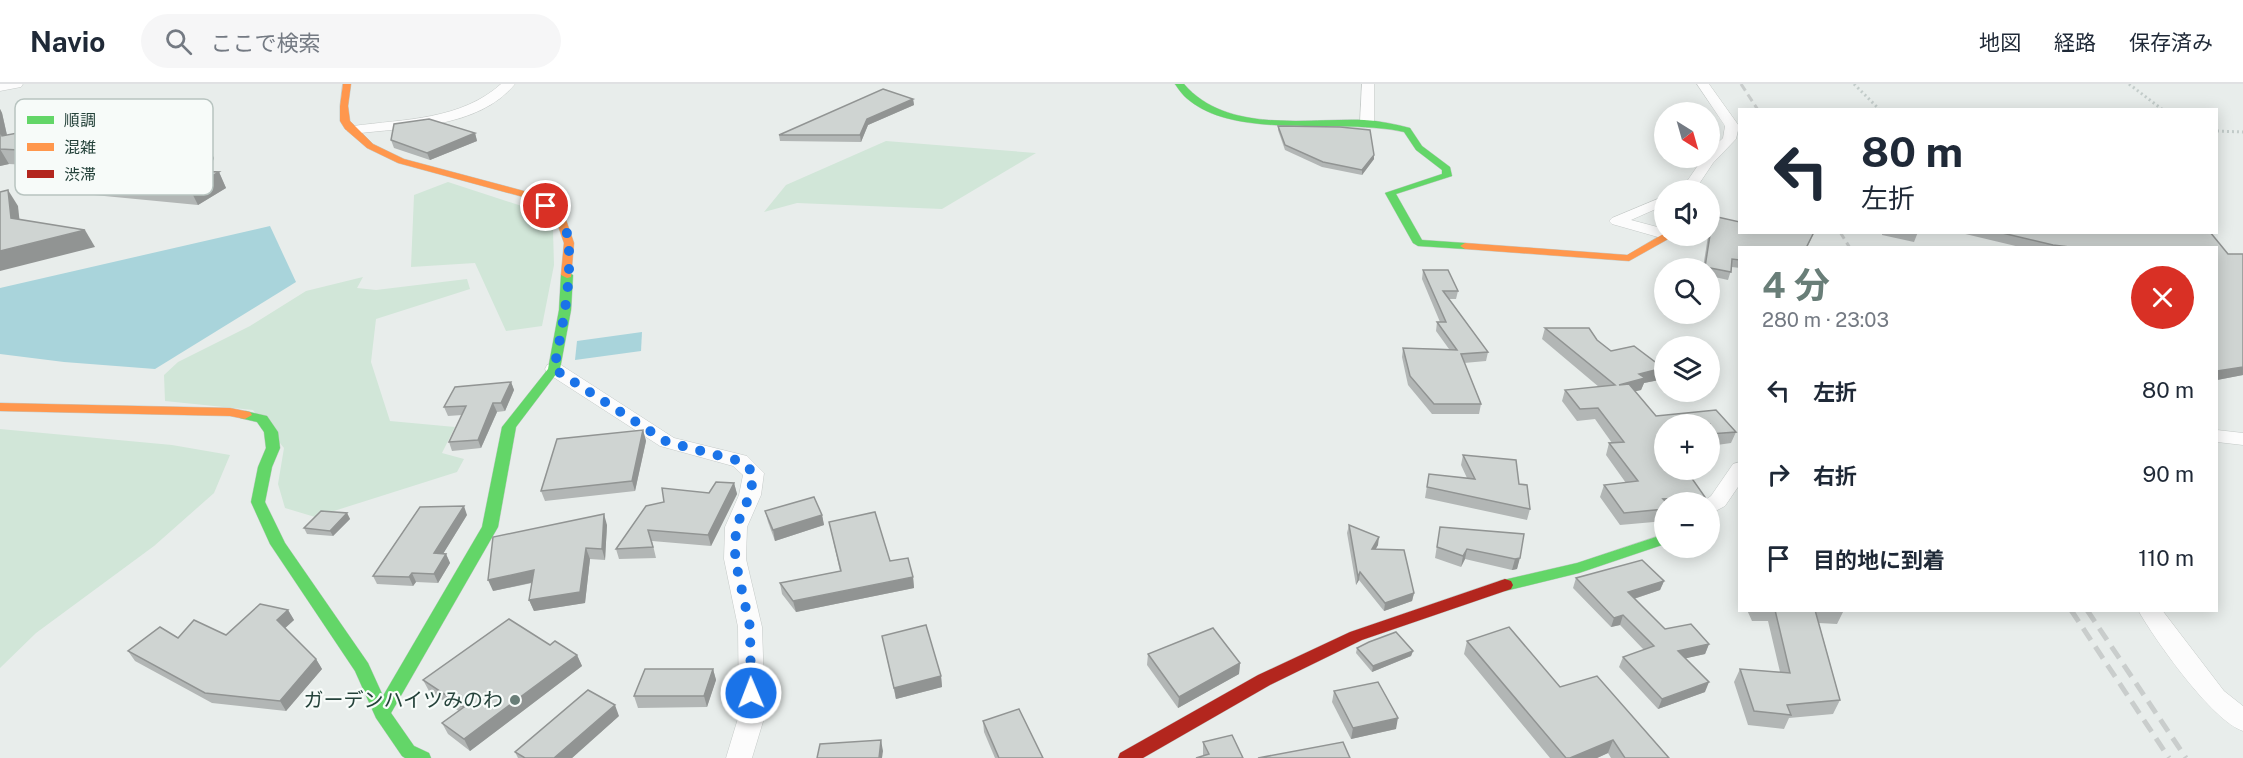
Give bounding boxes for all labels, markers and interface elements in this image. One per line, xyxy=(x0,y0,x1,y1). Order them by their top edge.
search box xyxy=(141,14,561,68)
text: Navio xyxy=(30,25,105,58)
icon: search xyxy=(162,25,195,58)
text: ここで検索 xyxy=(210,30,320,56)
text: 地図 xyxy=(1979,30,2021,55)
text: 経路 xyxy=(2054,30,2096,55)
text: 保存済み xyxy=(2129,30,2213,55)
legend xyxy=(15,99,213,195)
north arrow xyxy=(1654,102,1720,168)
map controls xyxy=(1654,102,1720,558)
text: 順調 xyxy=(64,111,96,130)
text: 80 m xyxy=(1861,127,1963,176)
icon: left xyxy=(1762,132,1840,210)
text: 混雑 xyxy=(64,138,96,157)
text: 渋滞 xyxy=(64,165,96,184)
pin xyxy=(520,180,571,231)
button: sound xyxy=(1654,180,1720,246)
text: 左折 xyxy=(1861,182,1915,214)
icon: arrive xyxy=(529,189,562,222)
button: search xyxy=(1654,258,1720,324)
text: 4 分 xyxy=(1762,264,1830,306)
button: close xyxy=(2131,266,2194,329)
text: 280 m · 23:03 xyxy=(1762,308,1889,332)
button: layers xyxy=(1654,336,1720,402)
icon: left xyxy=(1762,374,1795,407)
text: 80 m xyxy=(2142,377,2194,403)
text: 左折 xyxy=(1813,379,1857,405)
button: + xyxy=(1654,414,1720,480)
icon: right xyxy=(1762,458,1795,491)
text: 90 m xyxy=(2143,461,2194,487)
text: 右折 xyxy=(1813,463,1857,489)
button: − xyxy=(1654,492,1720,558)
icon: arrive xyxy=(1762,542,1795,575)
text: 110 m xyxy=(2138,545,2194,571)
text: 目的地に到着 xyxy=(1813,547,1945,573)
position arrow xyxy=(719,661,783,725)
place label: ガーデンハイツみのわ xyxy=(303,688,503,712)
marker: ガーデンハイツみのわ xyxy=(508,693,522,707)

